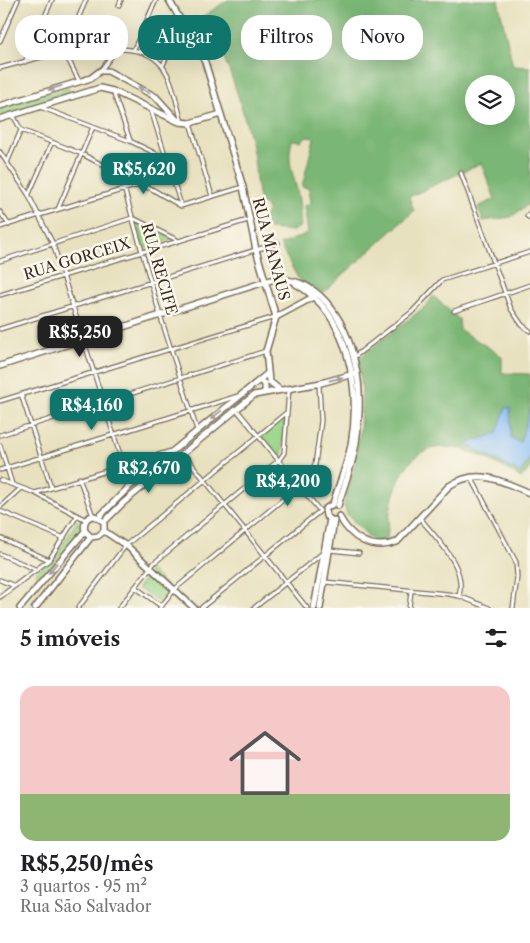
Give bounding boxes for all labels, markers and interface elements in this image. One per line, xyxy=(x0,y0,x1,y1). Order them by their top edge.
chip: Comprar xyxy=(15,15,128,60)
chip: Alugar xyxy=(138,15,231,60)
chip: Filtros xyxy=(241,15,332,60)
chip: Novo xyxy=(342,15,423,60)
map controls xyxy=(465,75,515,125)
button: layers xyxy=(465,75,515,125)
one-way arrow xyxy=(48,85,63,93)
one-way arrow xyxy=(137,85,150,94)
pin: R$5,620 xyxy=(98,152,190,195)
text: R$5,620 xyxy=(112,159,176,179)
street label: RUA MANAUS xyxy=(249,195,294,303)
street label: RUA RECIFE xyxy=(137,221,182,317)
street label: RUA GORCEIX xyxy=(21,233,133,284)
pin: R$5,250 xyxy=(34,316,126,358)
text: R$5,250 xyxy=(49,322,111,342)
one-way arrow xyxy=(329,375,344,383)
pin: R$4,160 xyxy=(46,388,138,431)
text: R$4,160 xyxy=(61,395,123,415)
one-way arrow xyxy=(210,409,223,420)
pin: R$2,670 xyxy=(103,452,195,494)
text: R$2,670 xyxy=(117,458,181,478)
pin: R$4,200 xyxy=(242,464,334,507)
text: R$4,200 xyxy=(256,471,320,491)
one-way arrow xyxy=(48,561,59,574)
icon: filters xyxy=(482,624,510,652)
text: 5 imóveis xyxy=(20,626,120,651)
icon: home xyxy=(220,718,310,808)
text: R$5,250/mês xyxy=(20,851,153,876)
text: 3 quartos · 95 m² xyxy=(20,876,147,896)
text: Rua São Salvador xyxy=(20,896,152,916)

